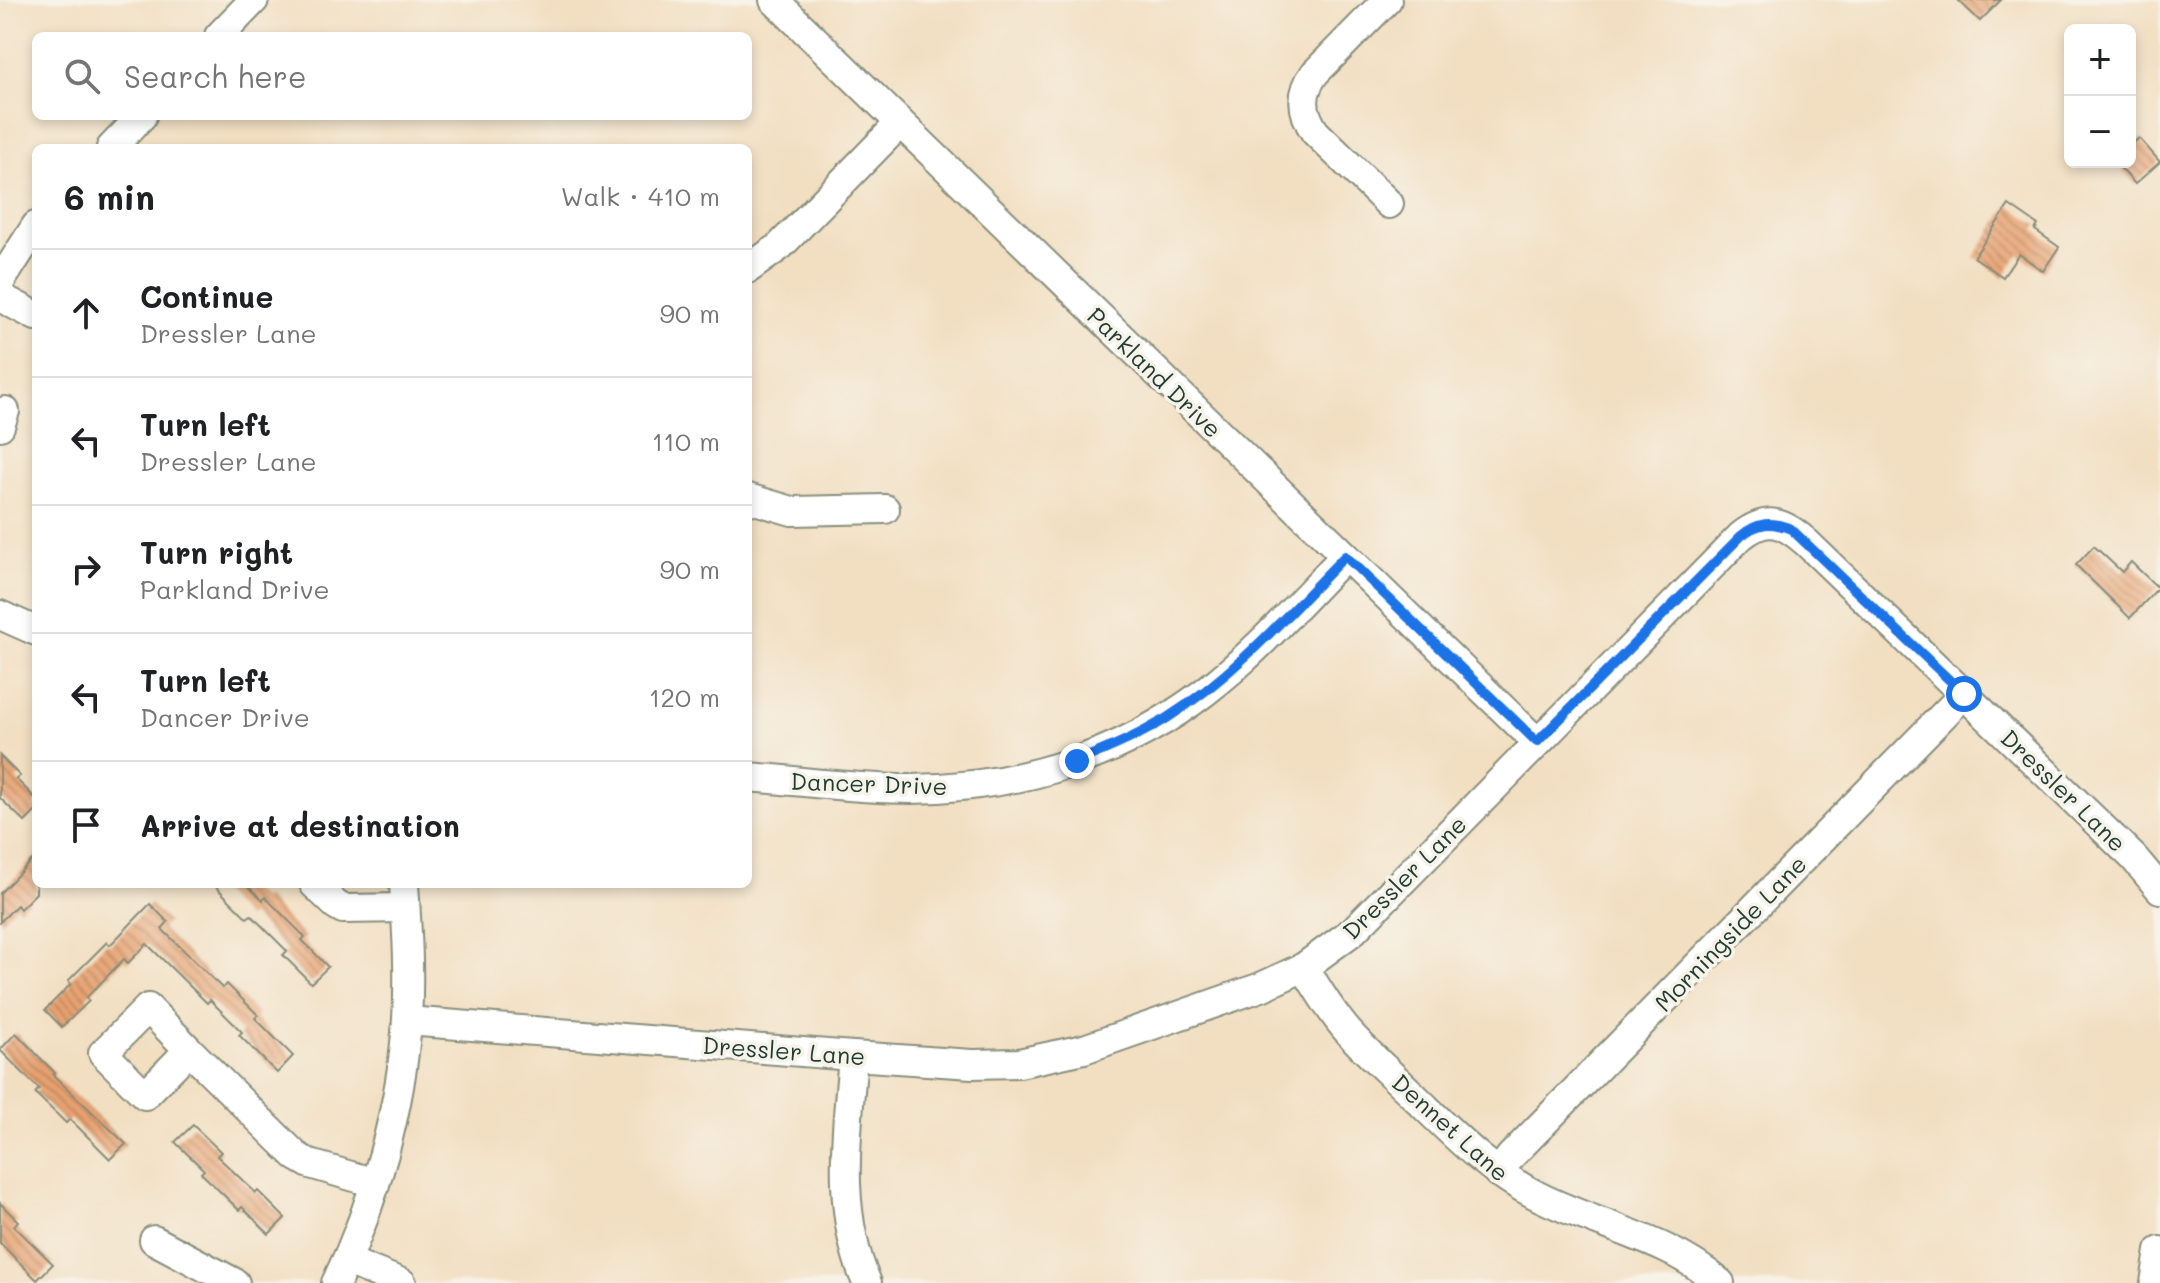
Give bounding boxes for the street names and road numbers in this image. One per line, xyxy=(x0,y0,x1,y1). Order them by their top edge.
street label: Parkland Drive xyxy=(1081,300,1229,444)
street label: Dressler Lane xyxy=(1995,722,2133,858)
street label: Dancer Drive xyxy=(790,765,948,801)
street label: Dressler Lane xyxy=(1335,808,1473,946)
street label: Morningside Lane xyxy=(1647,848,1813,1018)
street label: Dressler Lane xyxy=(702,1029,866,1071)
street label: Dennet Lane xyxy=(1386,1066,1516,1188)

